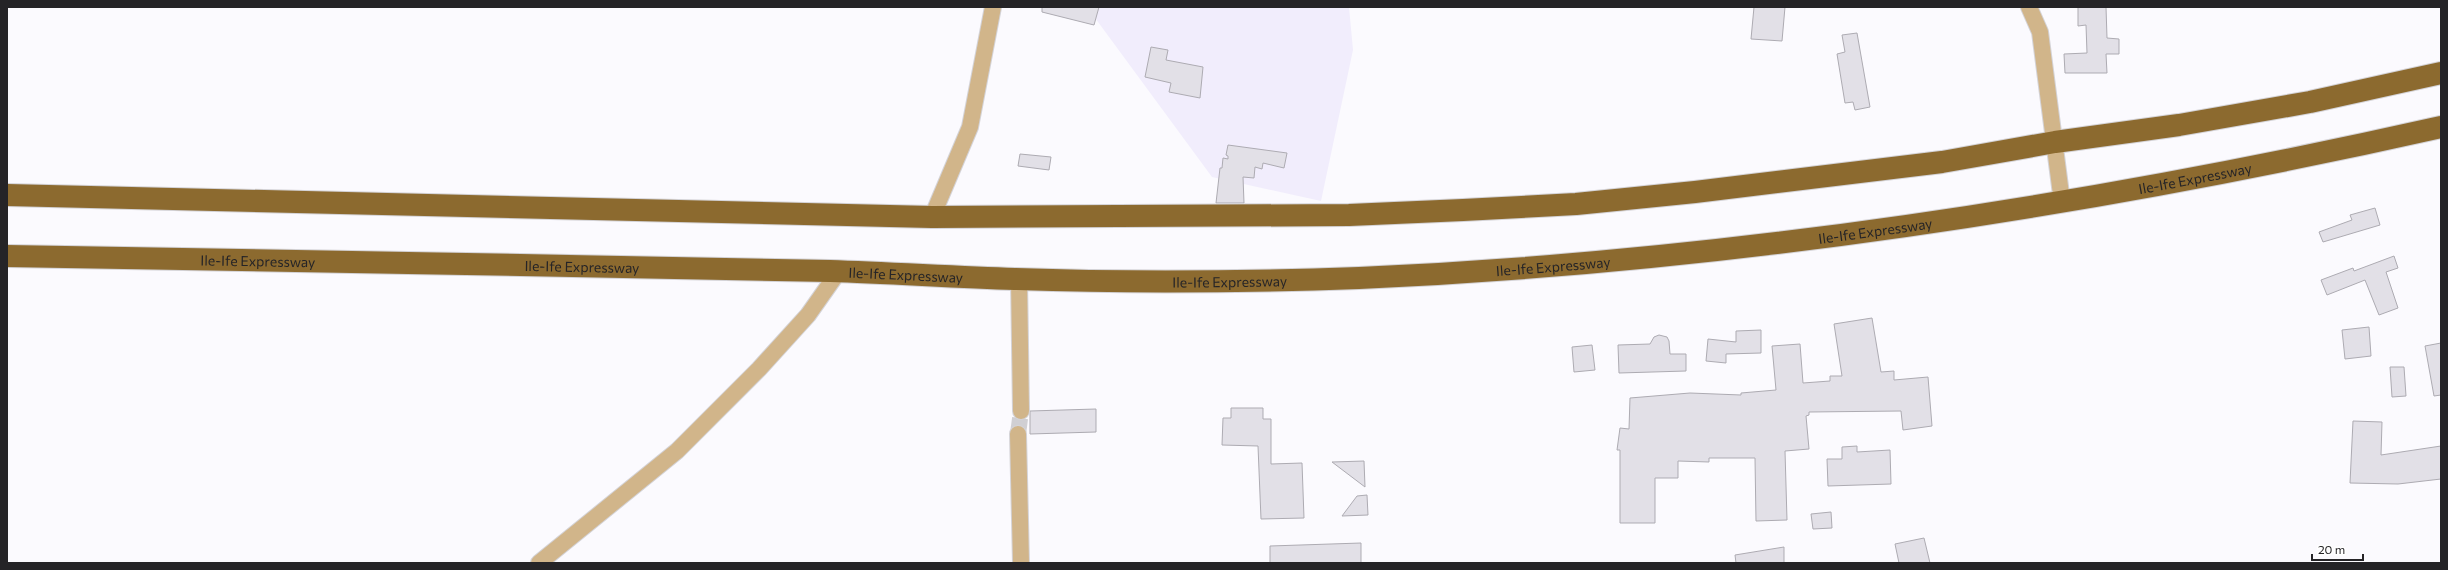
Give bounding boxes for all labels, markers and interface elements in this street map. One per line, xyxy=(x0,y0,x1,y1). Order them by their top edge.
street label: Ile-Ife Expressway xyxy=(2137,159,2253,197)
street label: Ile-Ife Expressway xyxy=(1817,214,1933,246)
street label: Ile-Ife Expressway xyxy=(200,251,315,270)
street label: Ile-Ife Expressway xyxy=(1495,252,1611,279)
street label: Ile-Ife Expressway xyxy=(524,256,640,276)
street label: Ile-Ife Expressway xyxy=(848,263,963,285)
street label: Ile-Ife Expressway xyxy=(1172,272,1287,290)
scale bar xyxy=(2312,536,2363,562)
text: 20 m xyxy=(2318,542,2345,556)

